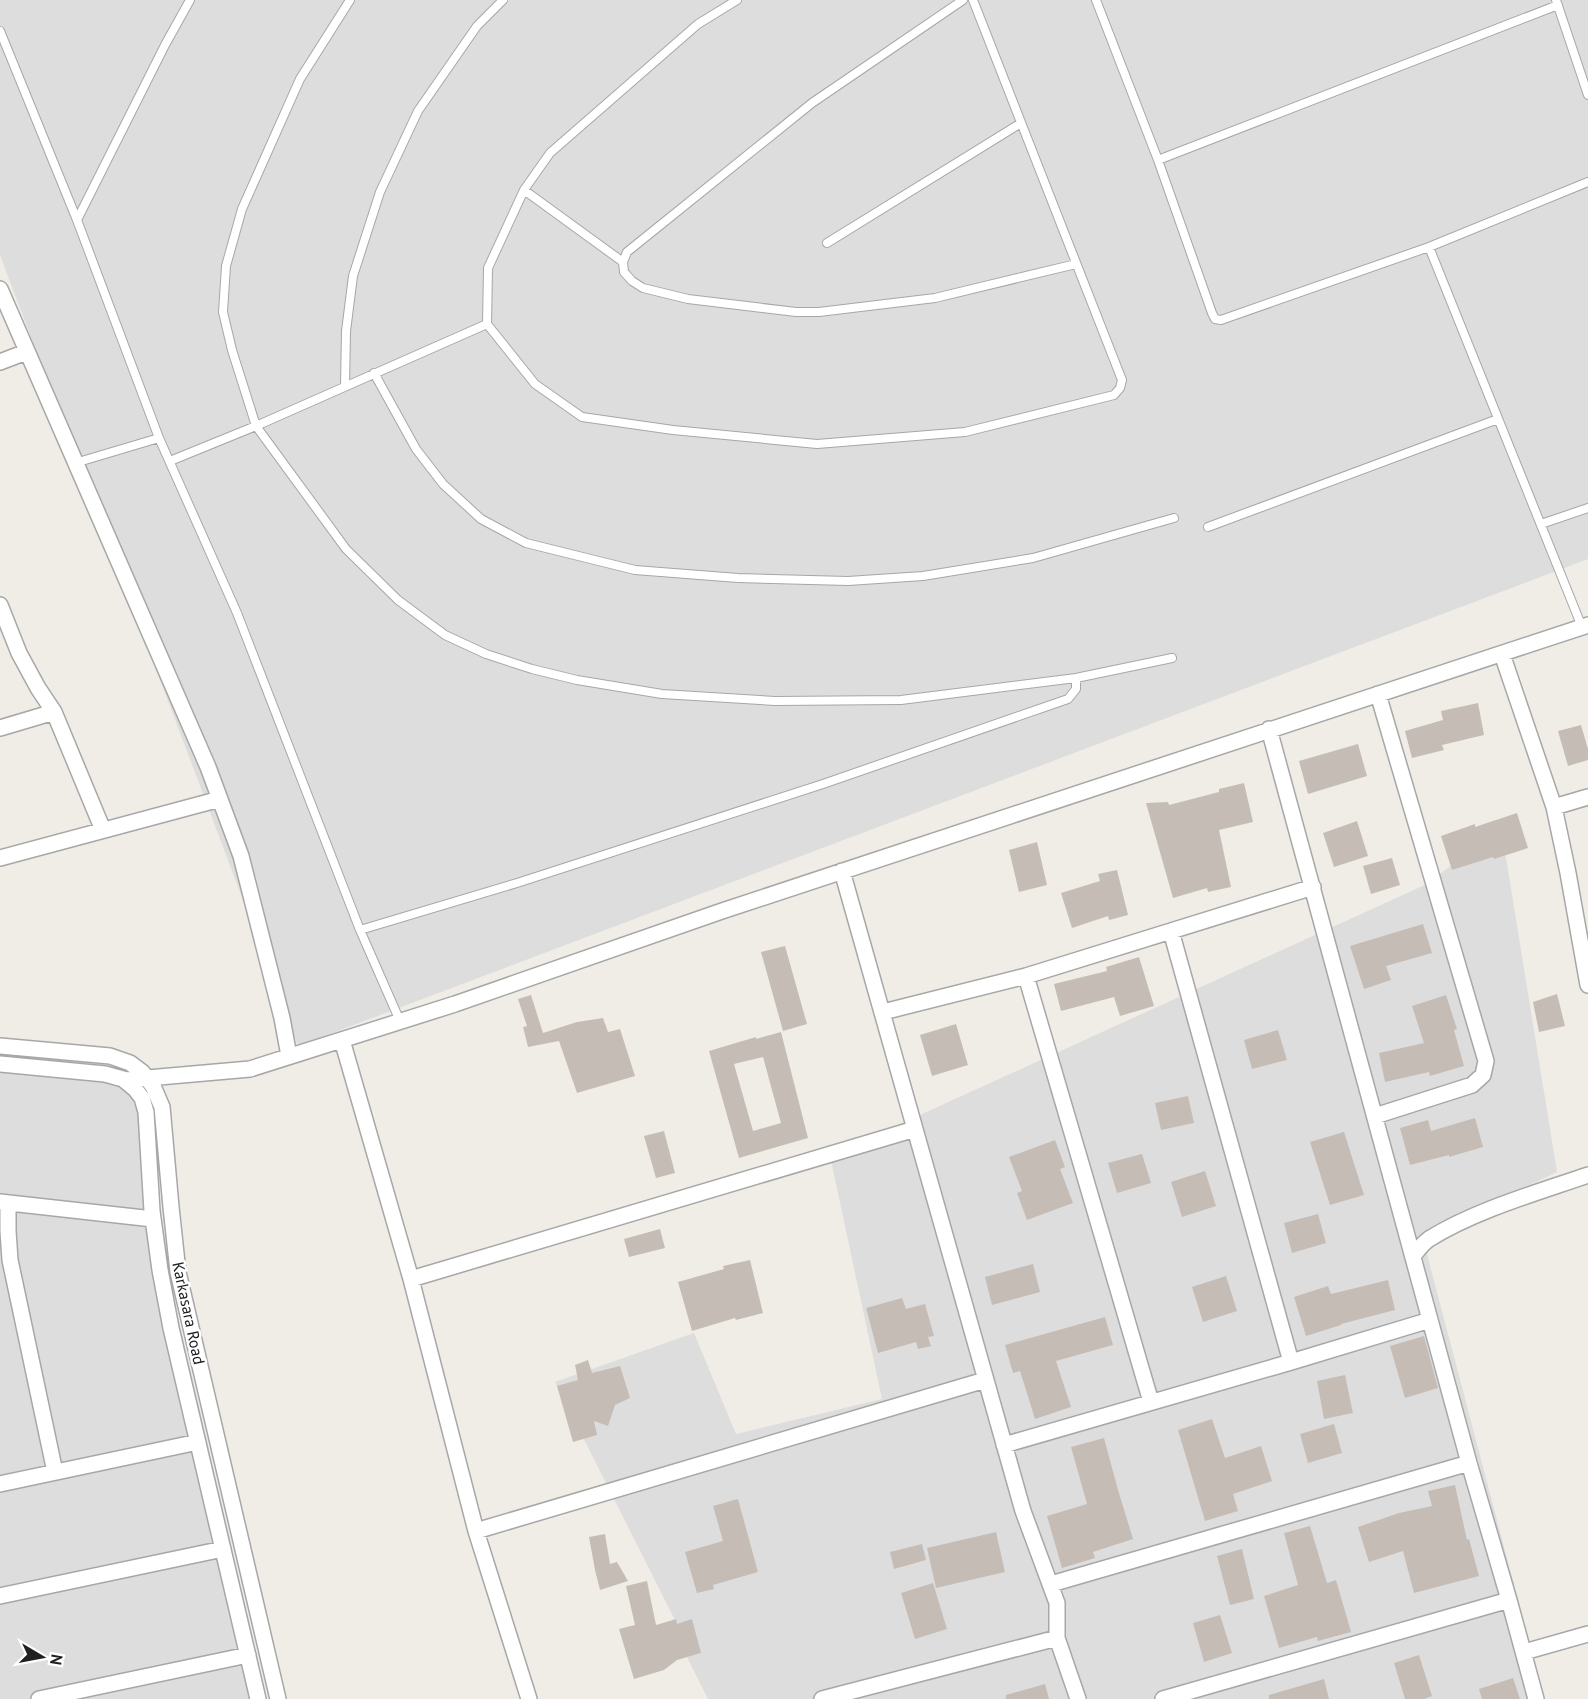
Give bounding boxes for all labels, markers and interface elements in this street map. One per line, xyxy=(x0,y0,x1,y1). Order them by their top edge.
street label: Karkasara Road xyxy=(168,1260,210,1366)
north arrow xyxy=(12,1627,72,1687)
text: N xyxy=(46,1653,68,1667)

